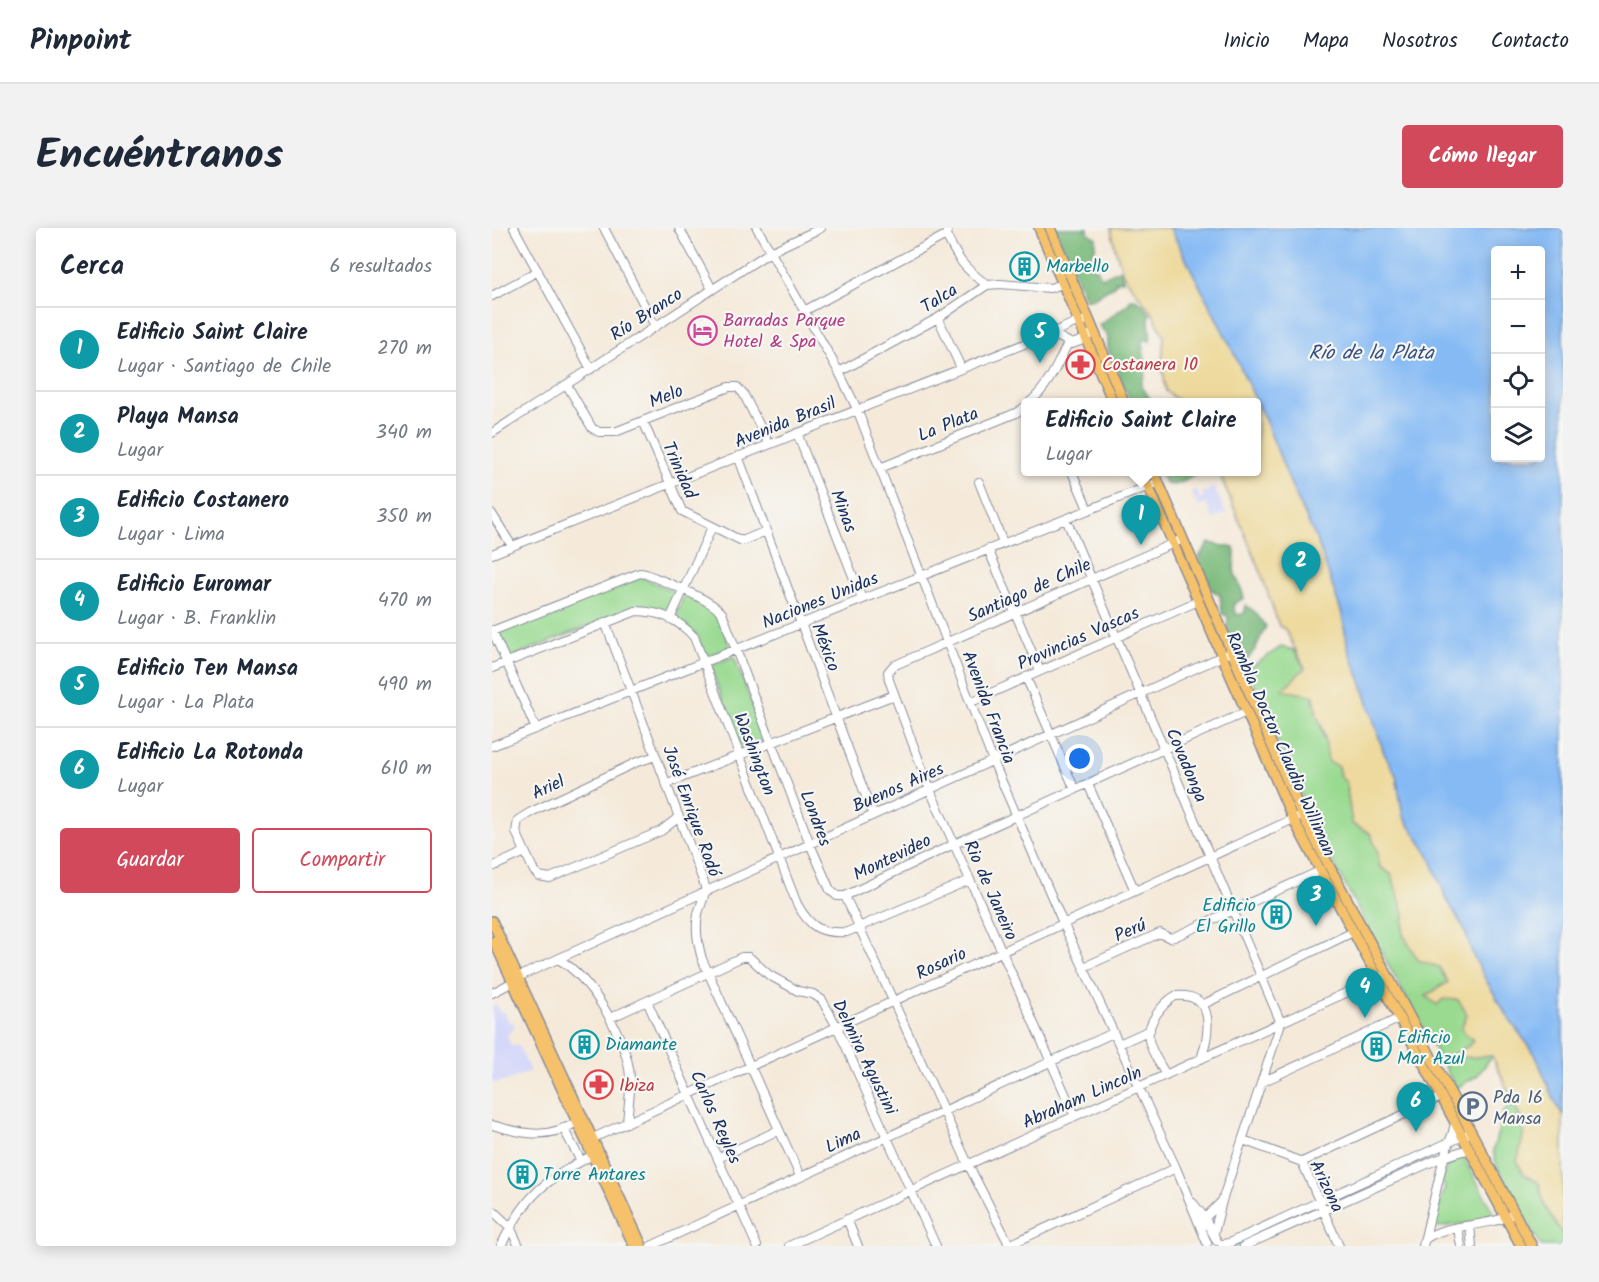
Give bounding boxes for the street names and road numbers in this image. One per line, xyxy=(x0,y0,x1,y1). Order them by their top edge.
street label: Talca xyxy=(916,277,964,322)
street label: Río Branco xyxy=(605,281,689,350)
street label: Melo xyxy=(645,377,688,417)
street label: Avenida Brasil xyxy=(730,390,841,457)
street label: La Plata xyxy=(914,400,983,451)
street label: Trinidad xyxy=(653,437,705,505)
street label: Minas xyxy=(821,486,864,538)
street label: Santiago de Chile xyxy=(963,551,1096,632)
street label: Naciones Unidas xyxy=(758,565,884,638)
street label: Provincias Vascas xyxy=(1013,599,1145,679)
street label: México xyxy=(802,619,847,676)
street label: Rambla Doctor Claudio Williman xyxy=(1217,627,1342,862)
street label: Avenida Francia xyxy=(953,647,1023,768)
street label: Washington xyxy=(724,709,783,800)
street label: Covadonga xyxy=(1157,724,1214,807)
street label: José Enrique Rodó xyxy=(653,742,728,882)
street label: Buenos Aires xyxy=(848,755,949,822)
street label: Ariel xyxy=(527,768,571,809)
street label: Londres xyxy=(791,786,839,851)
street label: Montevideo xyxy=(848,827,937,890)
street label: Rio de Janeiro xyxy=(955,836,1025,946)
street label: Perú xyxy=(1110,911,1152,951)
street label: Rosario xyxy=(911,940,972,989)
street label: Delmira Agustini xyxy=(823,995,904,1121)
street label: Abraham Lincoln xyxy=(1018,1059,1147,1138)
street label: Carlos Reyles xyxy=(681,1066,748,1169)
street label: Lima xyxy=(821,1120,866,1162)
street label: Arizona xyxy=(1300,1155,1351,1218)

